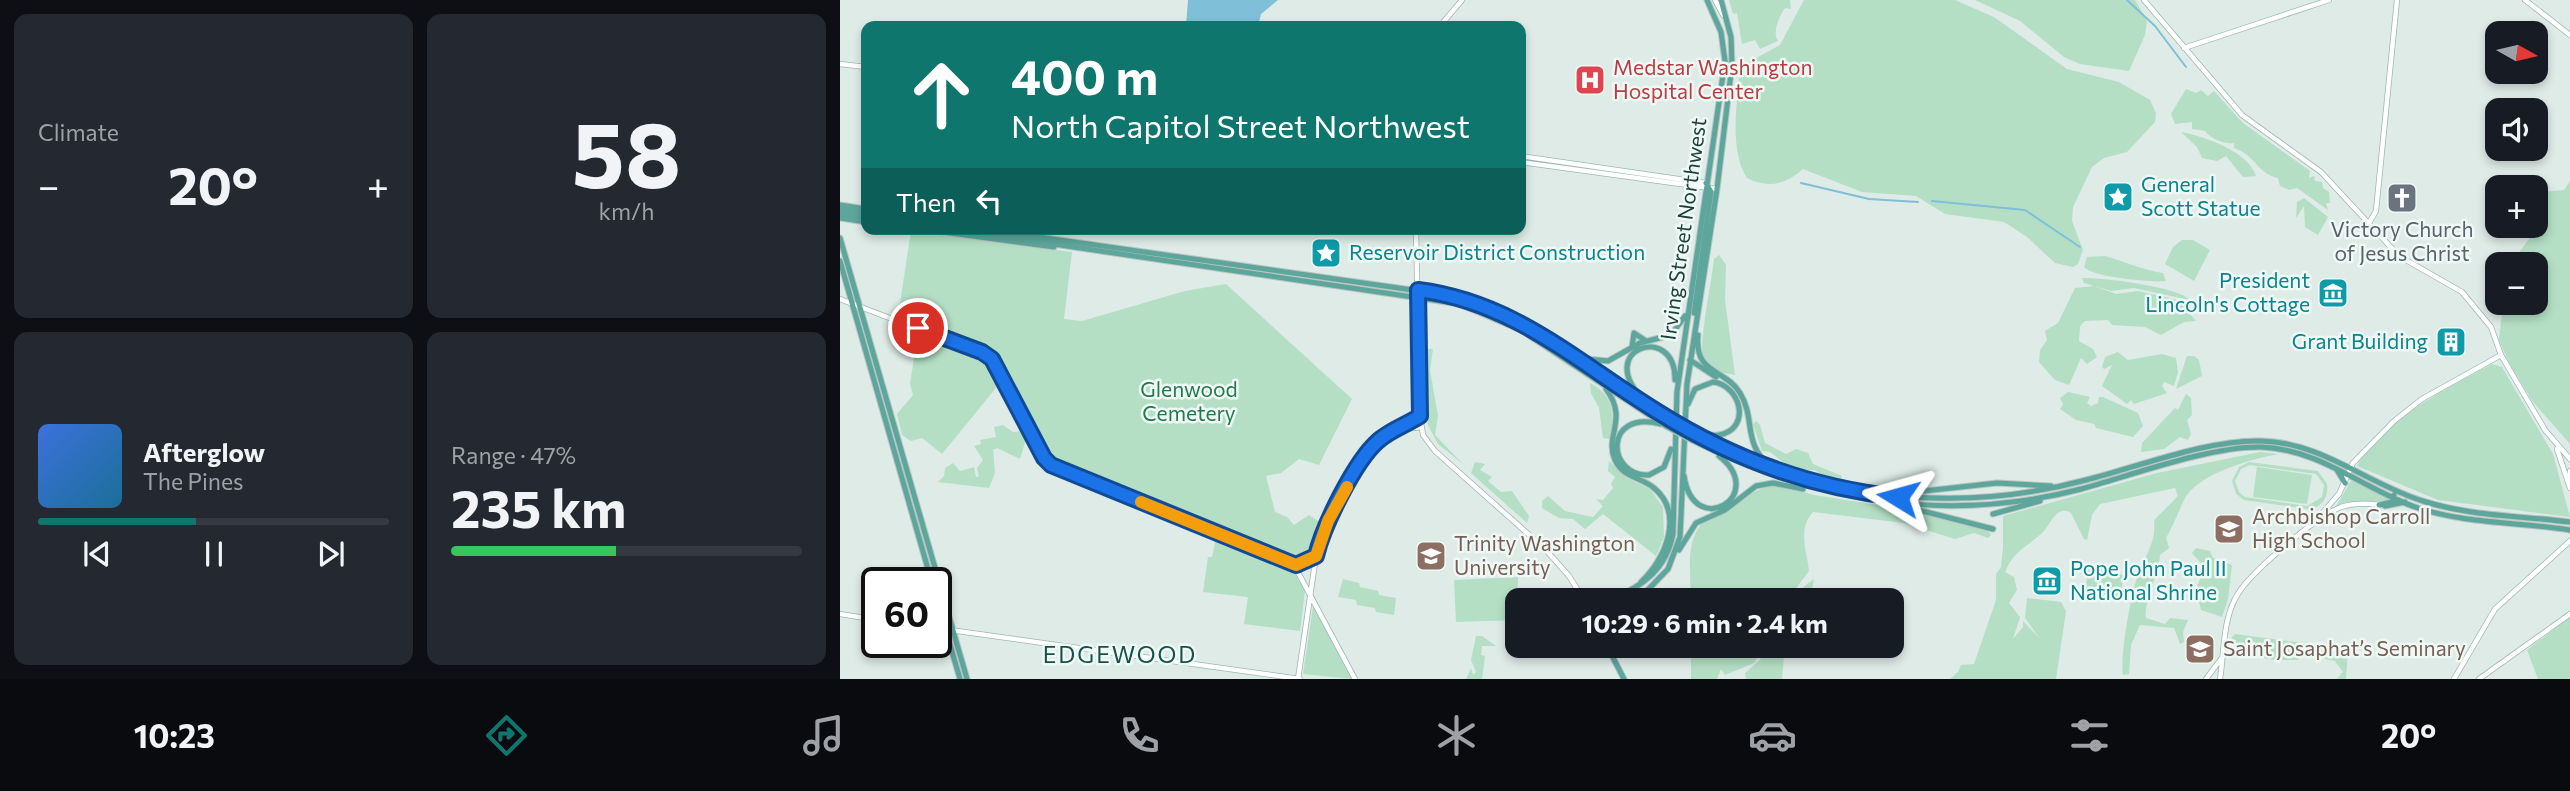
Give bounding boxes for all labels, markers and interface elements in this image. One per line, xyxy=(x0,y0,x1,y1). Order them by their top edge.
north arrow xyxy=(2485,21,2548,84)
map controls xyxy=(2485,21,2548,315)
text: 400 m xyxy=(1011,45,1158,105)
icon: ahead xyxy=(896,49,987,140)
place label: Medstar Washington Hospital Center xyxy=(1613,54,1813,103)
hospital icon: Medstar Washington Hospital Center xyxy=(1573,63,1607,97)
text: 58 xyxy=(572,95,681,207)
button: sound xyxy=(2485,98,2548,161)
text: North Capitol Street Northwest xyxy=(1011,105,1470,145)
street label: Irving Street Northwest xyxy=(1655,116,1710,341)
text: Climate xyxy=(38,118,119,146)
text: 20° xyxy=(168,152,258,216)
text: − xyxy=(38,161,60,208)
text: + xyxy=(367,161,389,208)
place label: General Scott Statue xyxy=(2141,171,2260,220)
button: + xyxy=(2485,175,2548,238)
place icon: General Scott Statue xyxy=(2101,180,2135,214)
church icon: Victory Church of Jesus Christ xyxy=(2385,181,2419,215)
icon: left xyxy=(970,182,1008,220)
text: Then xyxy=(896,186,956,217)
text: km/h xyxy=(599,197,654,225)
place label: Victory Church of Jesus Christ xyxy=(2330,216,2474,265)
place icon: Reservoir District Construction xyxy=(1309,236,1343,270)
place label: Reservoir District Construction xyxy=(1349,239,1645,264)
button: − xyxy=(2485,252,2548,315)
place label: President Lincoln's Cottage xyxy=(2145,267,2310,316)
museum icon: President Lincoln's Cottage xyxy=(2316,276,2350,310)
pin xyxy=(888,298,948,358)
icon: arrive xyxy=(899,309,937,347)
building icon: Grant Building xyxy=(2434,325,2468,359)
place label: Grant Building xyxy=(2292,328,2428,353)
park label: Glenwood Cemetery xyxy=(1140,376,1238,425)
text: Afterglow xyxy=(143,436,265,467)
text: Range · 47% xyxy=(451,441,576,469)
position arrow xyxy=(1861,460,1935,534)
text: The Pines xyxy=(143,467,244,495)
text: 235 km xyxy=(451,475,626,539)
place label: Archbishop Carroll High School xyxy=(2252,503,2430,552)
school or university icon: Archbishop Carroll High School xyxy=(2212,512,2246,546)
place label: Trinity Washington University xyxy=(1454,530,1635,579)
icon: previous xyxy=(78,535,116,573)
icon: pause xyxy=(195,535,233,573)
icon: next xyxy=(312,535,350,573)
school or university icon: Trinity Washington University xyxy=(1414,539,1448,573)
place label: Pope John Paul II National Shrine xyxy=(2070,555,2227,604)
museum icon: Pope John Paul II National Shrine xyxy=(2030,564,2064,598)
speed limit sign: 60 xyxy=(861,567,952,658)
text: 10:29 · 6 min · 2.4 km xyxy=(1581,607,1828,638)
school or university icon: Saint Josaphat’s Seminary xyxy=(2183,632,2217,666)
place label: Saint Josaphat’s Seminary xyxy=(2223,635,2466,660)
district label: EDGEWOOD xyxy=(1043,640,1197,668)
icon: directions xyxy=(482,711,531,760)
icon: music xyxy=(799,711,848,760)
icon: phone xyxy=(1115,711,1164,760)
icon: climate xyxy=(1432,711,1481,760)
icon: car xyxy=(1748,711,1797,760)
icon: filters xyxy=(2065,711,2114,760)
text: 10:23 xyxy=(134,715,215,755)
text: 20° xyxy=(2381,715,2436,755)

